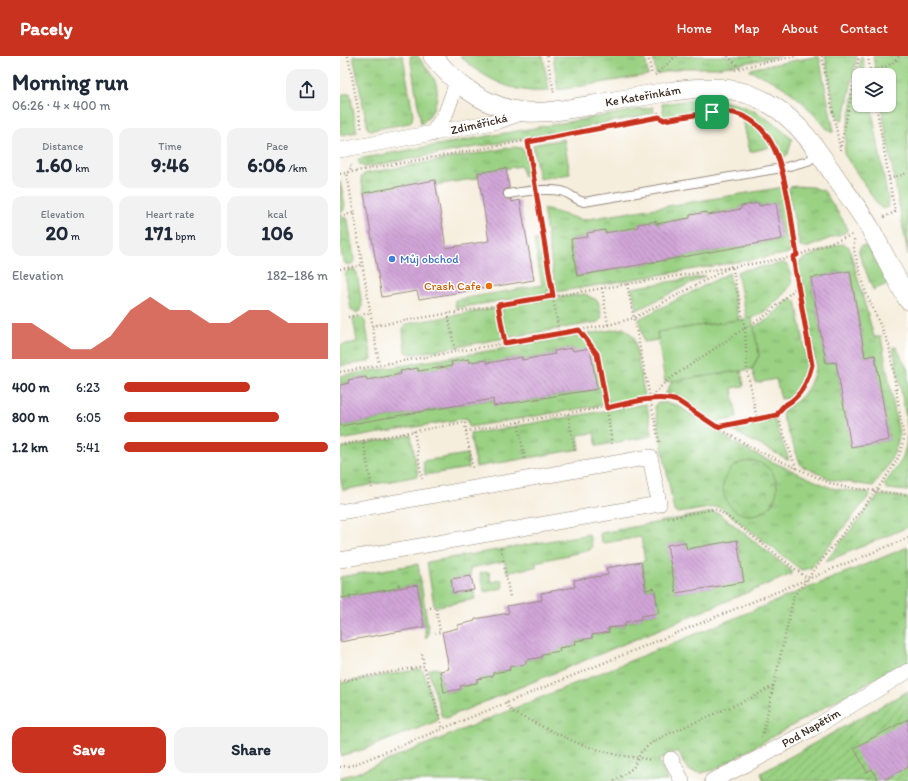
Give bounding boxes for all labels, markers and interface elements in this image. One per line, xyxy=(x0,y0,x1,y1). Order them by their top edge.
text: Pacely xyxy=(20,17,72,40)
text: Home xyxy=(677,20,712,37)
text: Map xyxy=(734,20,760,37)
text: About xyxy=(782,20,818,37)
text: Contact xyxy=(840,20,888,37)
map controls xyxy=(852,68,896,112)
button: layers xyxy=(852,68,896,112)
text: Morning run xyxy=(12,69,128,96)
button: share xyxy=(286,69,328,111)
street label: Ke Kateřinkám xyxy=(604,82,682,110)
pin xyxy=(695,95,729,129)
text: 06:26 · 4 × 400 m xyxy=(12,98,110,113)
icon: arrive xyxy=(701,101,723,123)
street label: Zdiměřická xyxy=(449,111,509,137)
text: Distance xyxy=(42,140,83,153)
text: Time xyxy=(158,140,182,153)
text: Pace xyxy=(266,140,288,153)
text: 1.60 xyxy=(36,153,73,177)
text: 9:46 xyxy=(151,153,189,177)
text: 6:06 xyxy=(247,153,286,177)
text: km xyxy=(73,162,90,175)
text: /km xyxy=(286,162,307,175)
text: Elevation xyxy=(41,208,85,221)
text: Heart rate xyxy=(146,208,194,221)
text: kcal xyxy=(268,208,287,221)
text: 20 xyxy=(45,221,68,245)
text: 171 xyxy=(144,221,173,245)
text: 106 xyxy=(261,221,293,245)
text: m xyxy=(68,230,80,243)
text: bpm xyxy=(173,230,196,243)
place label: Můj obchod xyxy=(400,252,459,266)
marker: Můj obchod xyxy=(387,254,397,264)
text: Elevation xyxy=(12,268,64,283)
text: 182–186 m xyxy=(267,268,328,283)
place label: Crash Cafe xyxy=(424,279,481,293)
marker: Crash Cafe xyxy=(484,281,494,291)
text: 400 m xyxy=(12,380,50,395)
text: 6:23 xyxy=(76,380,100,395)
text: 800 m xyxy=(12,410,49,425)
text: 6:05 xyxy=(76,410,101,425)
text: 1.2 km xyxy=(12,440,48,455)
text: 5:41 xyxy=(76,440,100,455)
street label: Pod Napětím xyxy=(779,706,843,750)
button: Save xyxy=(12,727,166,773)
button: Share xyxy=(174,727,328,773)

